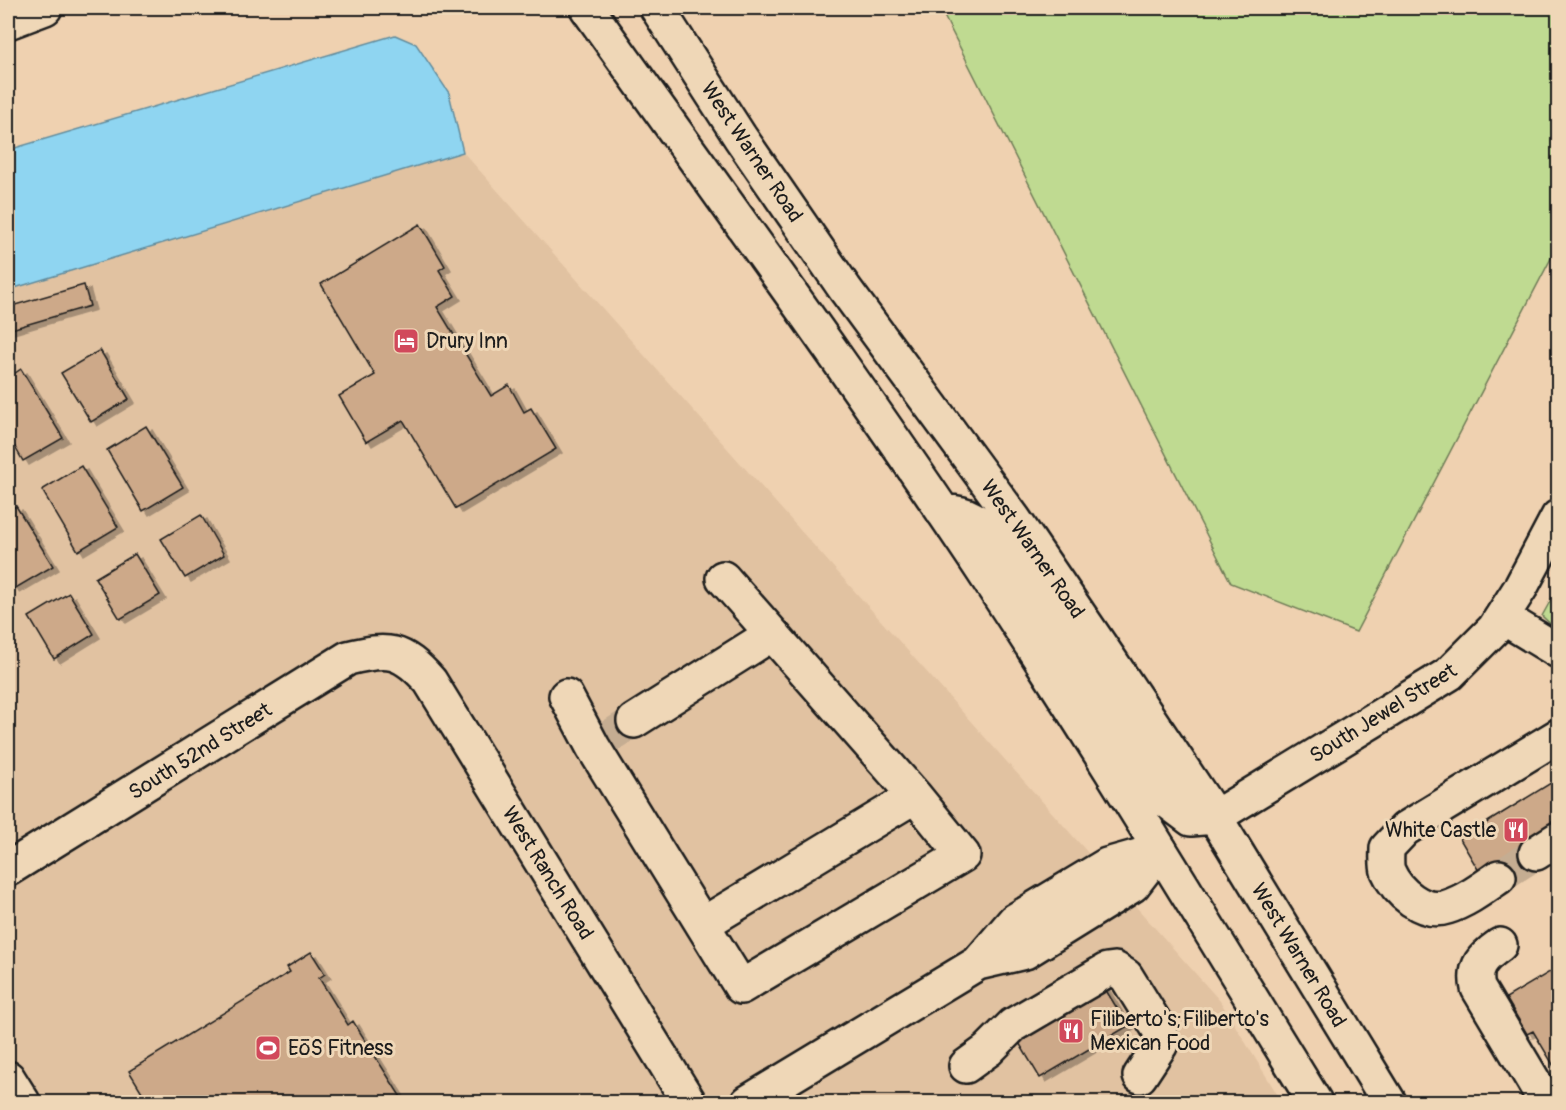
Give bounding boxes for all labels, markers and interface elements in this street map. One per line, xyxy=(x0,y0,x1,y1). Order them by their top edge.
street label: West Warner Road xyxy=(695,77,809,228)
hotel icon: Drury Inn xyxy=(391,326,421,356)
place label: Drury Inn xyxy=(426,328,508,355)
street label: West Warner Road xyxy=(975,475,1091,624)
street label: South Jewel Street xyxy=(1305,657,1462,769)
street label: South 52nd Street xyxy=(124,696,277,806)
street label: West Ranch Road xyxy=(496,801,599,945)
restaurant icon: White Castle xyxy=(1501,815,1531,845)
place label: White Castle xyxy=(1385,817,1497,844)
street label: West Warner Road xyxy=(1245,878,1352,1032)
place label: Filiberto's;Filiberto's Mexican Food xyxy=(1090,1006,1270,1057)
restaurant icon: Filiberto's;Filiberto's Mexican Food xyxy=(1056,1016,1086,1046)
sports icon: EōS Fitness xyxy=(253,1033,283,1063)
place label: EōS Fitness xyxy=(288,1035,394,1062)

